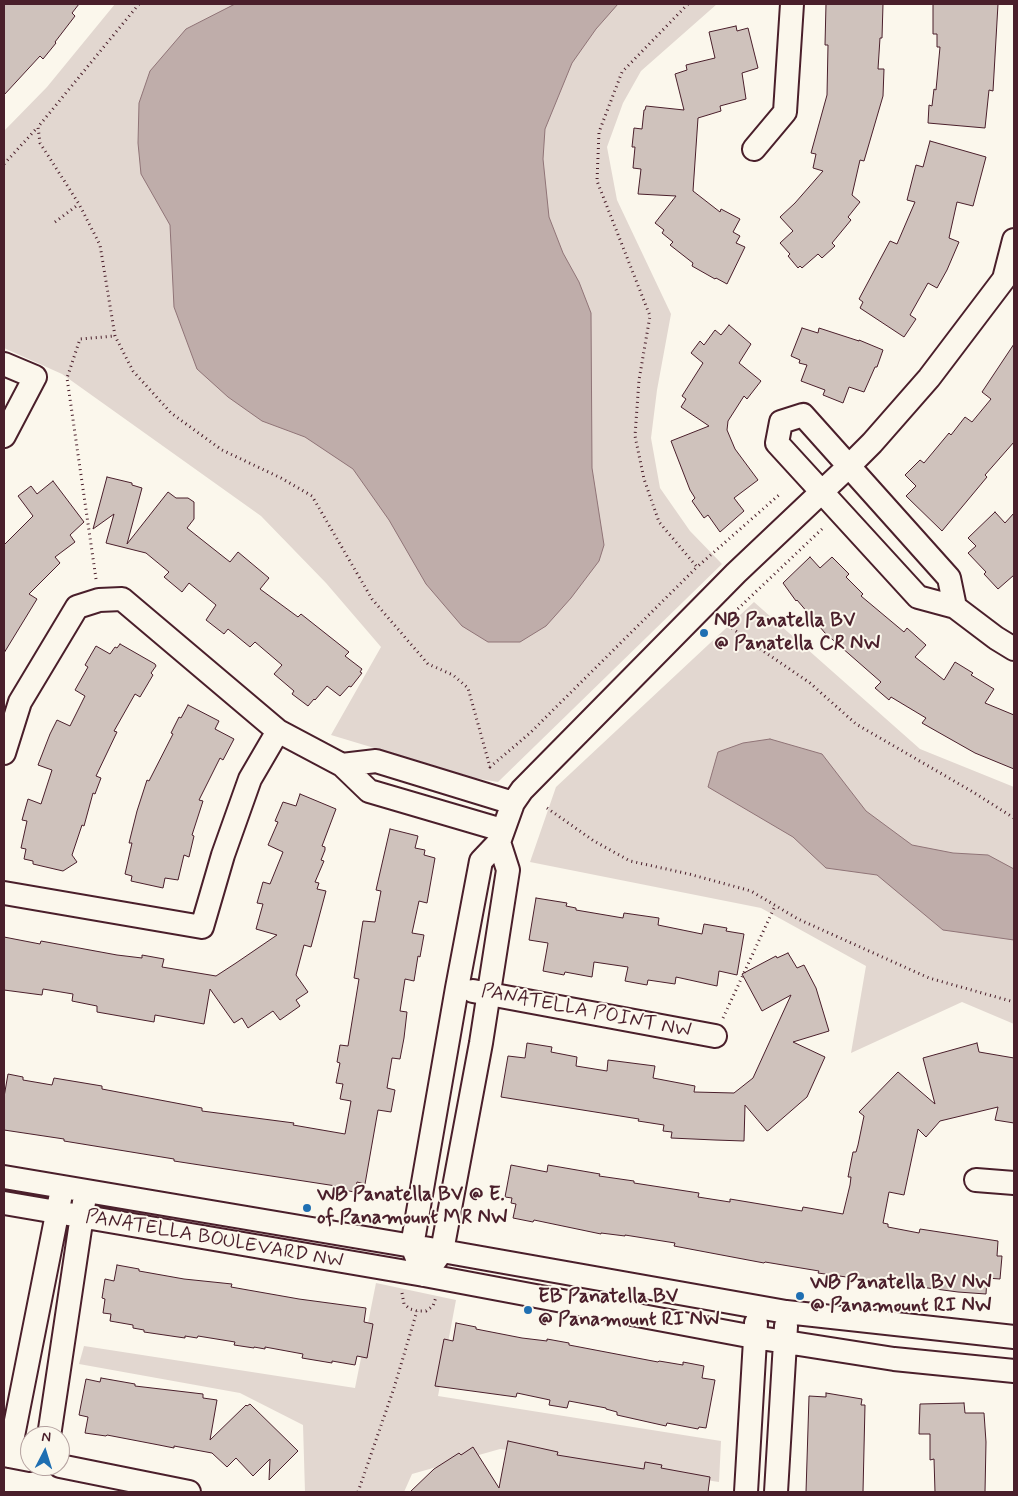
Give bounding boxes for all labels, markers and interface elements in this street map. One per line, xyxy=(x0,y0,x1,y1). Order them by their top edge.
place label: NB Panatella BV @ Panatella CR NW xyxy=(714,610,880,657)
marker: NB Panatella BV @ Panatella CR NW xyxy=(698,627,710,639)
street label: PANATELLA POINT NW xyxy=(479,980,693,1044)
place label: WB Panatella BV @ E. of Panamount MR NW xyxy=(317,1184,507,1231)
marker: WB Panatella BV @ E. of Panamount MR NW xyxy=(301,1202,313,1214)
street label: PANATELLA BOULEVARD NW xyxy=(83,1206,345,1274)
place label: WB Panatella BV NW @ Panamount RI NW xyxy=(810,1272,992,1319)
place label: EB Panatella BV @ Panamount RI NW xyxy=(538,1286,719,1333)
marker: WB Panatella BV NW @ Panamount RI NW xyxy=(794,1290,806,1302)
marker: EB Panatella BV @ Panamount RI NW xyxy=(522,1304,534,1316)
north arrow xyxy=(20,1426,70,1476)
text: N xyxy=(41,1428,52,1446)

